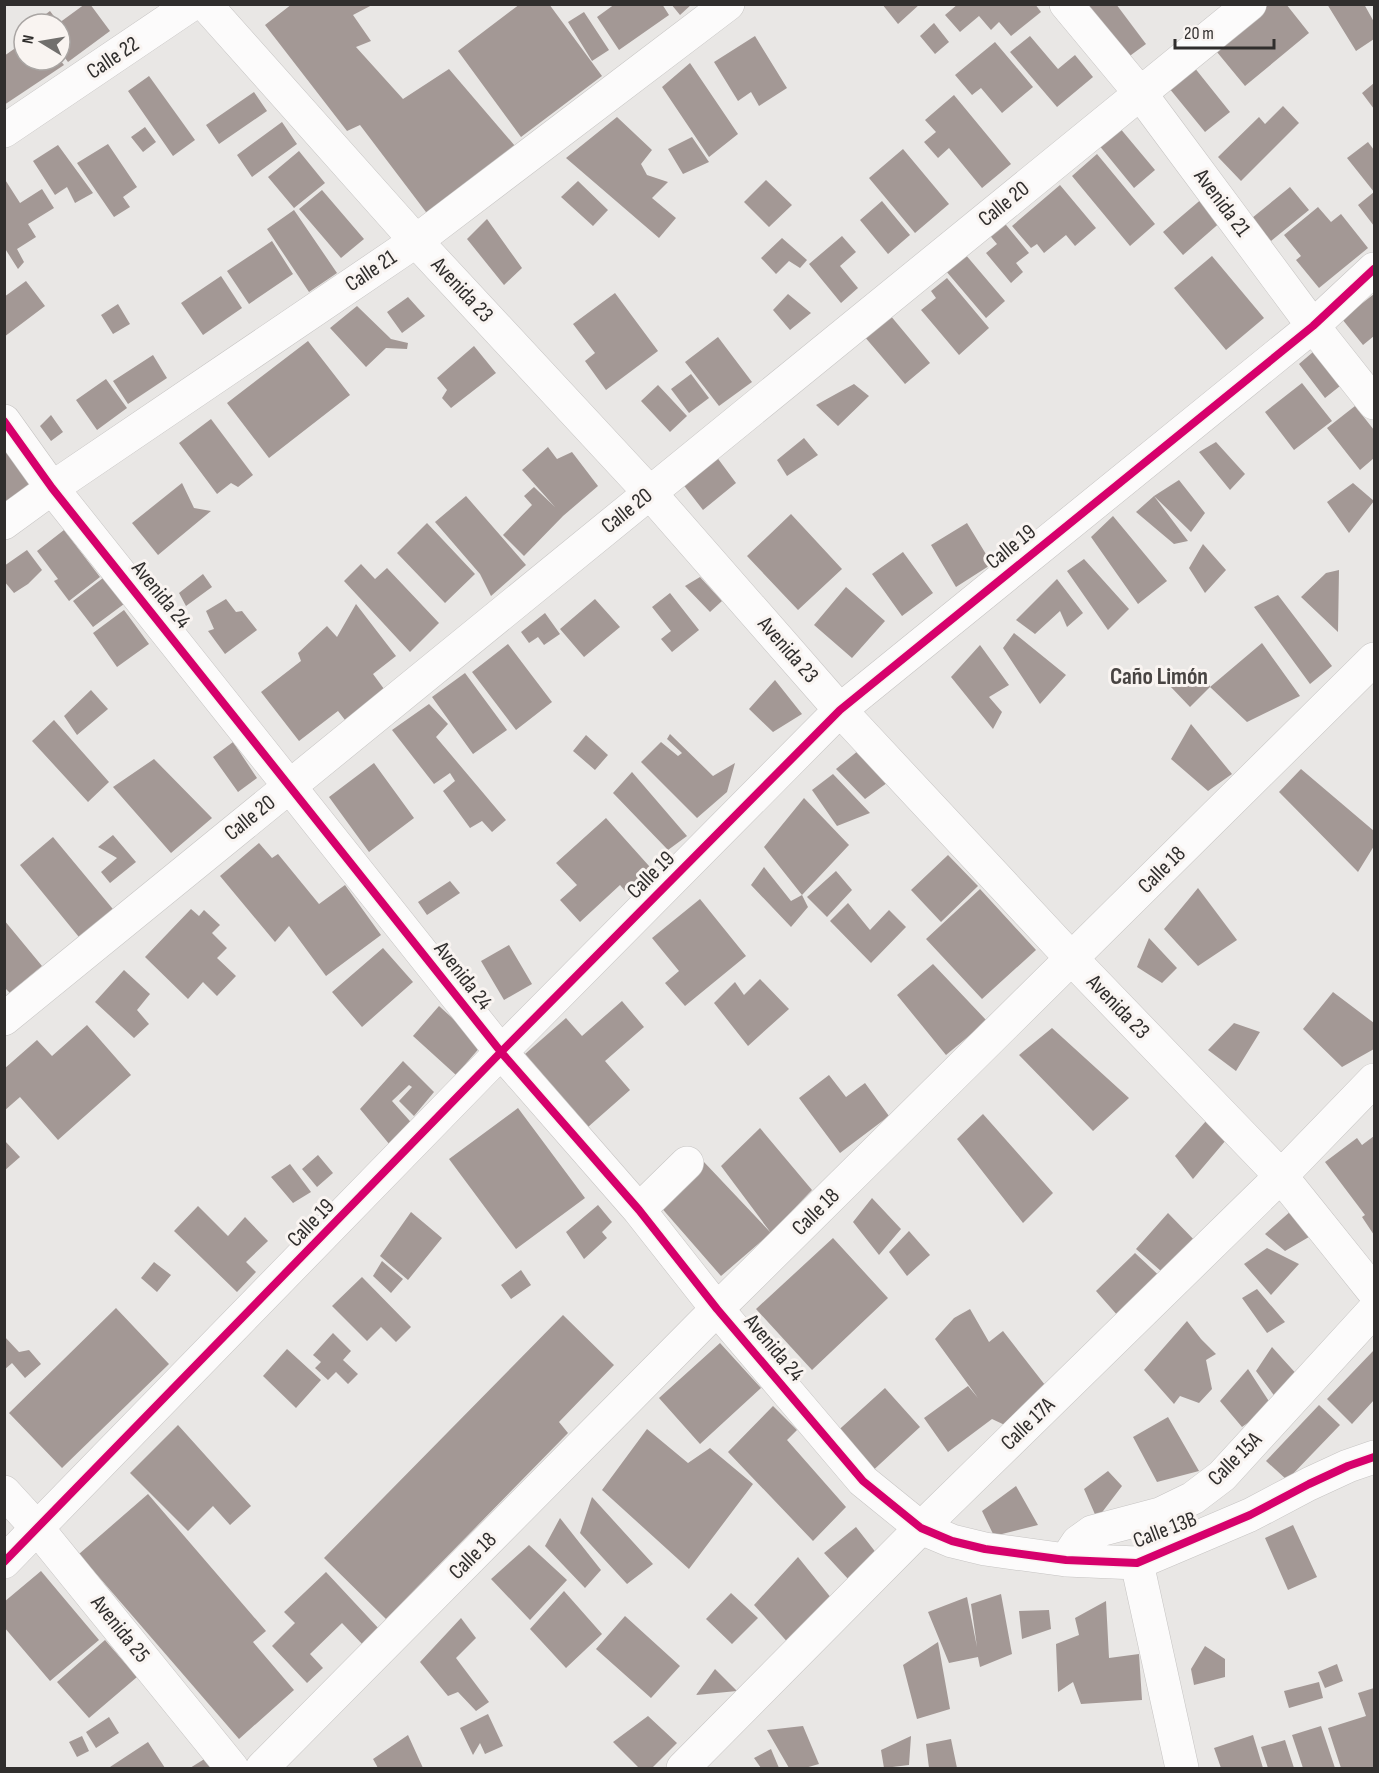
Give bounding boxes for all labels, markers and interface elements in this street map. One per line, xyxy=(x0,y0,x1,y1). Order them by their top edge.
north arrow xyxy=(12,12,72,72)
scale bar xyxy=(1175,12,1274,50)
text: 20 m xyxy=(1184,23,1214,44)
street label: Calle 22 xyxy=(82,31,144,85)
text: N xyxy=(19,33,39,45)
street label: Avenida 21 xyxy=(1187,163,1256,242)
street label: Calle 20 xyxy=(973,175,1035,233)
street label: Calle 21 xyxy=(340,244,402,298)
street label: Avenida 23 xyxy=(424,251,499,328)
street label: Calle 20 xyxy=(596,482,658,540)
street label: Calle 19 xyxy=(980,519,1042,575)
street label: Avenida 24 xyxy=(125,555,196,634)
street label: Avenida 23 xyxy=(751,610,824,689)
district label: Caño Limón xyxy=(1110,662,1208,691)
street label: Calle 20 xyxy=(219,789,281,847)
street label: Calle 18 xyxy=(1132,840,1192,900)
street label: Calle 19 xyxy=(621,845,681,905)
street label: Avenida 24 xyxy=(427,936,498,1015)
street label: Avenida 23 xyxy=(1080,968,1155,1045)
street label: Calle 18 xyxy=(786,1182,846,1242)
street label: Calle 19 xyxy=(282,1193,340,1253)
street label: Avenida 24 xyxy=(738,1308,810,1387)
street label: Calle 17A xyxy=(995,1391,1061,1456)
street label: Calle 15A xyxy=(1202,1426,1268,1492)
street label: Calle 13B xyxy=(1129,1506,1201,1554)
street label: Calle 18 xyxy=(443,1526,503,1586)
street label: Avenida 25 xyxy=(84,1589,155,1668)

